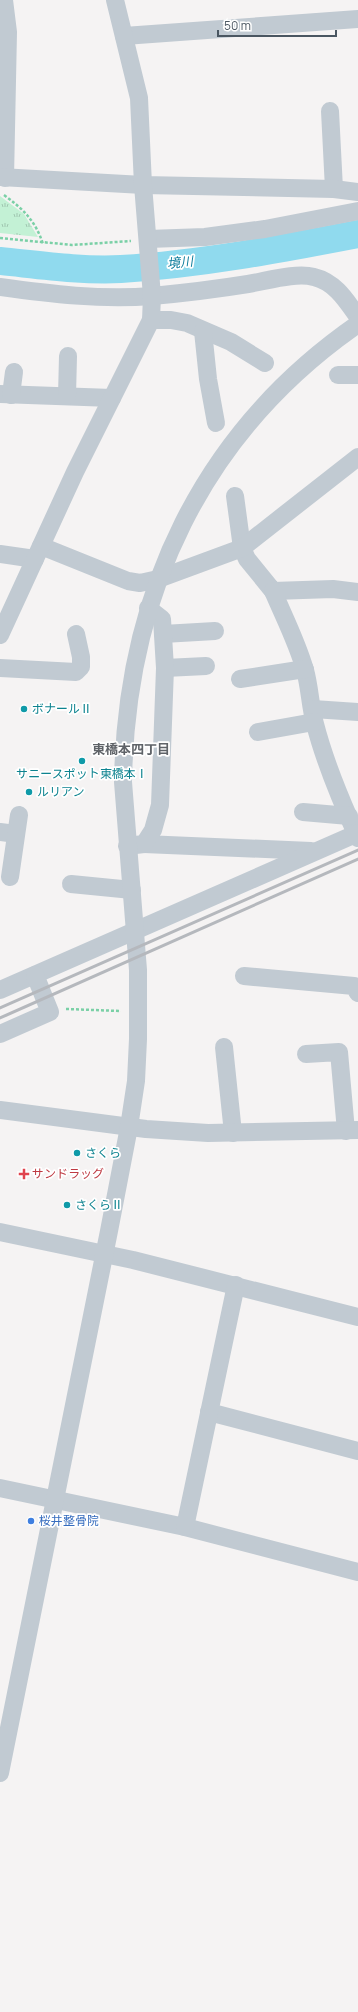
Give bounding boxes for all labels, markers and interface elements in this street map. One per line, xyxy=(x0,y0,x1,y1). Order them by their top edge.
scale bar xyxy=(218,12,336,38)
text: 50 m xyxy=(224,17,251,34)
water label: 境川 xyxy=(166,251,196,272)
place label: ボナールⅡ xyxy=(32,700,92,717)
marker: ボナールⅡ xyxy=(19,704,29,714)
district label: 東橋本四丁目 xyxy=(92,740,170,758)
marker: サニースポット東橋本Ⅰ xyxy=(77,756,87,766)
place label: サニースポット東橋本Ⅰ xyxy=(16,765,148,782)
place label: ルリアン xyxy=(37,783,85,800)
marker: ルリアン xyxy=(24,787,34,797)
place label: さくら xyxy=(85,1144,121,1161)
marker: さくら xyxy=(72,1148,82,1158)
place label: サンドラッグ xyxy=(32,1165,104,1182)
marker: サンドラッグ xyxy=(19,1169,29,1179)
place label: さくらⅡ xyxy=(75,1196,123,1213)
marker: さくらⅡ xyxy=(62,1200,72,1210)
place label: 桜井整骨院 xyxy=(39,1512,99,1529)
marker: 桜井整骨院 xyxy=(26,1516,36,1526)

